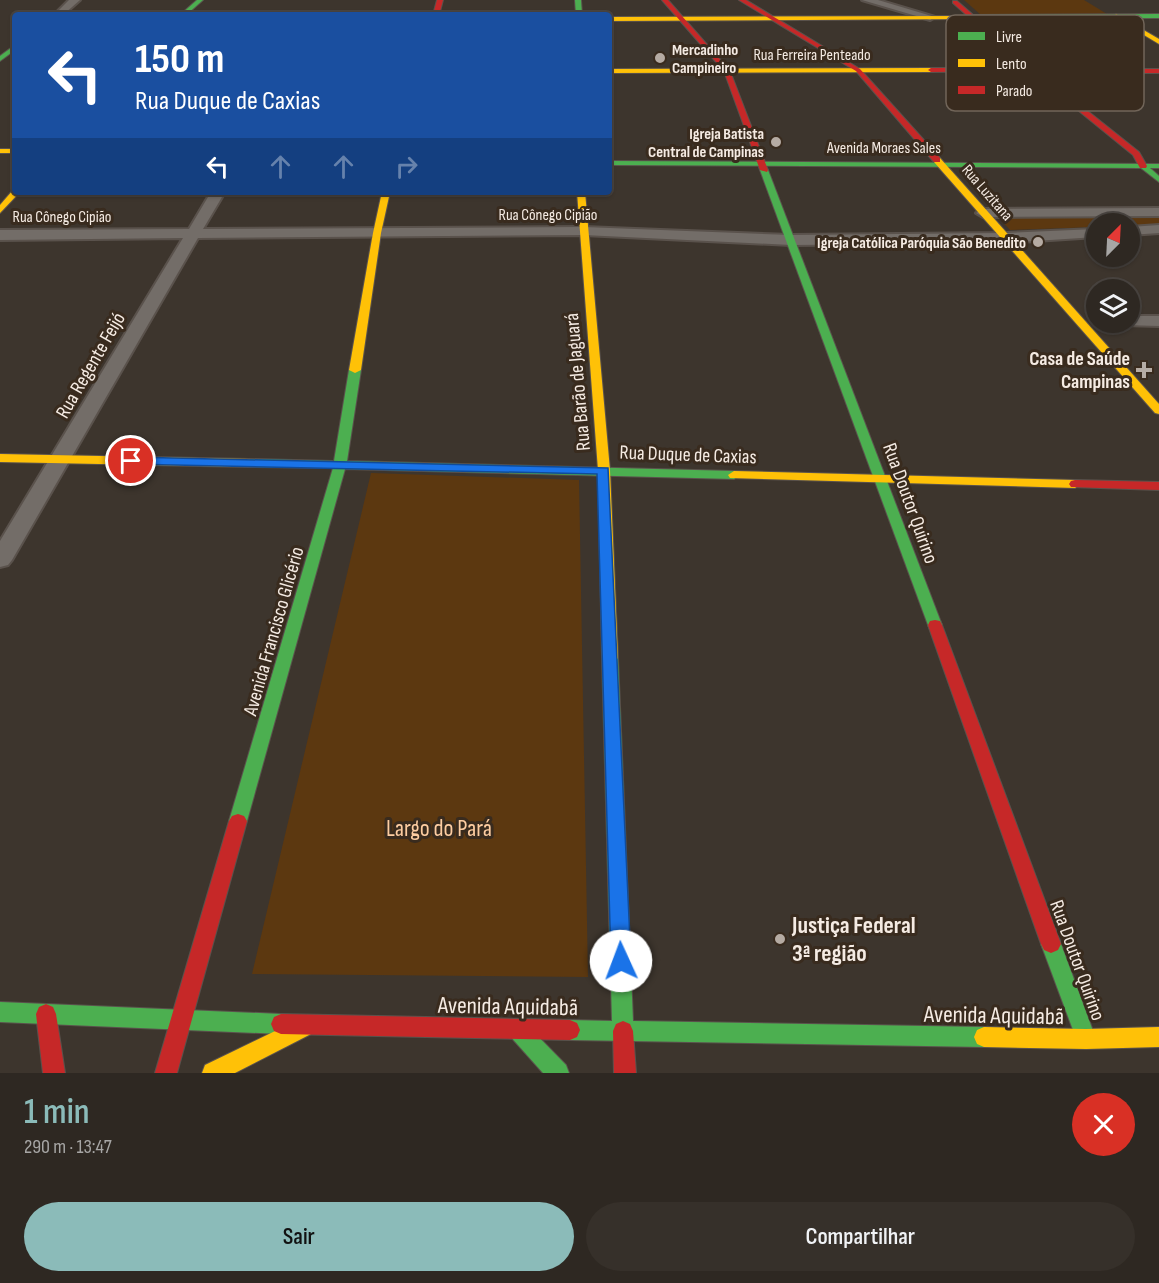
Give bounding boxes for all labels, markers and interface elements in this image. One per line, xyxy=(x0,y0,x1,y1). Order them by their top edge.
legend xyxy=(946,15,1144,111)
text: Livre xyxy=(996,28,1022,47)
text: 150 m xyxy=(135,34,224,85)
icon: left xyxy=(36,36,114,114)
place label: Mercadinho Campineiro xyxy=(672,41,738,78)
street label: Rua Ferreira Penteado xyxy=(753,46,871,65)
marker: Mercadinho Campineiro xyxy=(653,51,667,65)
text: Lento xyxy=(996,55,1027,74)
text: Parado xyxy=(996,82,1033,101)
text: Rua Duque de Caxias xyxy=(135,85,320,117)
place label: Igreja Batista Central de Campinas xyxy=(648,125,764,162)
marker: Igreja Batista Central de Campinas xyxy=(769,135,783,149)
street label: Avenida Moraes Sales xyxy=(826,139,941,158)
icon: left xyxy=(201,150,234,183)
icon: ahead xyxy=(264,150,297,183)
icon: ahead xyxy=(327,150,360,183)
icon: right xyxy=(390,150,423,183)
street label: Rua Luzitana xyxy=(957,161,1016,225)
street label: Rua Cônego Cipião xyxy=(499,206,597,225)
street label: Rua Cônego Cipião xyxy=(13,208,111,227)
north arrow xyxy=(1086,213,1140,267)
map controls xyxy=(1086,213,1140,333)
place label: Igreja Católica Paróquia São Benedito xyxy=(817,234,1026,253)
marker: Igreja Católica Paróquia São Benedito xyxy=(1031,235,1045,249)
button: layers xyxy=(1086,279,1140,333)
street label: Rua Regente Feijó xyxy=(51,308,131,423)
street label: Rua Barão de Jaguará xyxy=(560,312,596,452)
place label: Casa de Saúde Campinas xyxy=(1029,347,1130,394)
marker: Casa de Saúde Campinas xyxy=(1135,361,1153,379)
pin xyxy=(105,435,156,486)
street label: Rua Doutor Quirino xyxy=(877,440,943,567)
street label: Rua Duque de Caxias xyxy=(619,441,757,469)
icon: arrive xyxy=(114,444,147,477)
street label: Avenida Francisco Glicério xyxy=(238,544,310,719)
park label: Largo do Pará xyxy=(386,814,492,843)
street label: Rua Doutor Quirino xyxy=(1044,897,1110,1024)
place label: Justiça Federal 3ª região xyxy=(791,911,916,968)
position arrow xyxy=(589,929,653,993)
marker: Justiça Federal 3ª região xyxy=(773,932,787,946)
street label: Avenida Aquidabã xyxy=(437,991,578,1022)
street label: Avenida Aquidabã xyxy=(923,1000,1064,1031)
text: 1 min xyxy=(24,1091,89,1134)
button: close xyxy=(1072,1093,1135,1156)
text: 290 m · 13:47 xyxy=(24,1135,112,1159)
button: Sair xyxy=(24,1202,574,1271)
button: Compartilhar xyxy=(586,1202,1135,1271)

